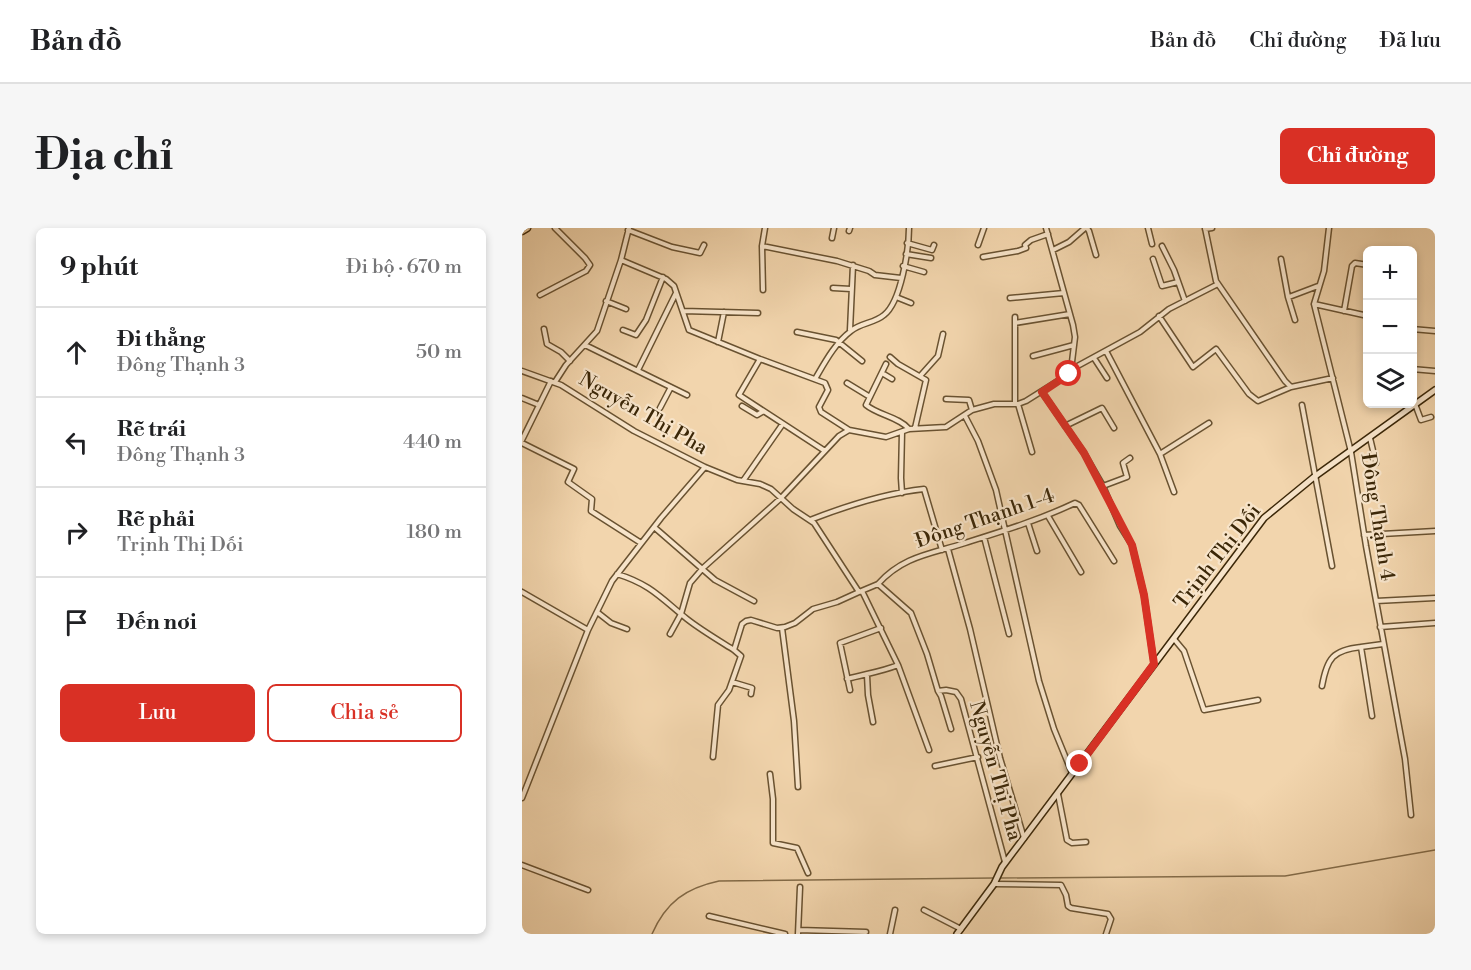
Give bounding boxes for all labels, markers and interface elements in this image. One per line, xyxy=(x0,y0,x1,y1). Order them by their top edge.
text: Bản đồ xyxy=(30,24,122,59)
text: Bản đồ xyxy=(1150,28,1216,54)
text: Chỉ đường xyxy=(1249,28,1347,54)
text: Đã lưu xyxy=(1380,28,1441,54)
button: Chỉ đường xyxy=(1280,128,1435,184)
text: Địa chỉ xyxy=(36,130,173,183)
map controls xyxy=(1363,246,1417,408)
button: + xyxy=(1363,246,1417,300)
text: 9 phút xyxy=(60,251,138,283)
text: Đi bộ · 670 m xyxy=(346,255,462,280)
button: − xyxy=(1363,300,1417,354)
text: Đi thẳng xyxy=(117,326,205,353)
icon: ahead xyxy=(60,336,93,369)
text: 50 m xyxy=(416,340,462,365)
text: Đông Thạnh 3 xyxy=(117,353,245,378)
button: layers xyxy=(1363,354,1417,408)
route start xyxy=(1055,360,1081,386)
street label: Nguyễn Thị Pha xyxy=(574,367,712,461)
text: Rẽ trái xyxy=(117,416,186,443)
icon: left xyxy=(60,426,93,459)
text: 440 m xyxy=(403,430,462,455)
text: Đông Thạnh 3 xyxy=(117,443,245,468)
street label: Đông Thạnh 4 xyxy=(1355,451,1399,583)
street label: Đông Thạnh 1-4 xyxy=(912,483,1058,554)
street label: Trịnh Thị Dối xyxy=(1169,499,1267,615)
text: Rẽ phải xyxy=(117,506,195,533)
icon: right xyxy=(60,516,93,549)
text: 180 m xyxy=(407,520,462,545)
text: Trịnh Thị Dối xyxy=(117,533,244,558)
icon: arrive xyxy=(60,606,93,639)
text: Đến nơi xyxy=(117,609,197,636)
button: Lưu xyxy=(60,684,255,742)
button: Chia sẻ xyxy=(267,684,462,742)
street label: Nguyễn Thị Pha xyxy=(963,698,1027,845)
route end xyxy=(1066,750,1092,776)

